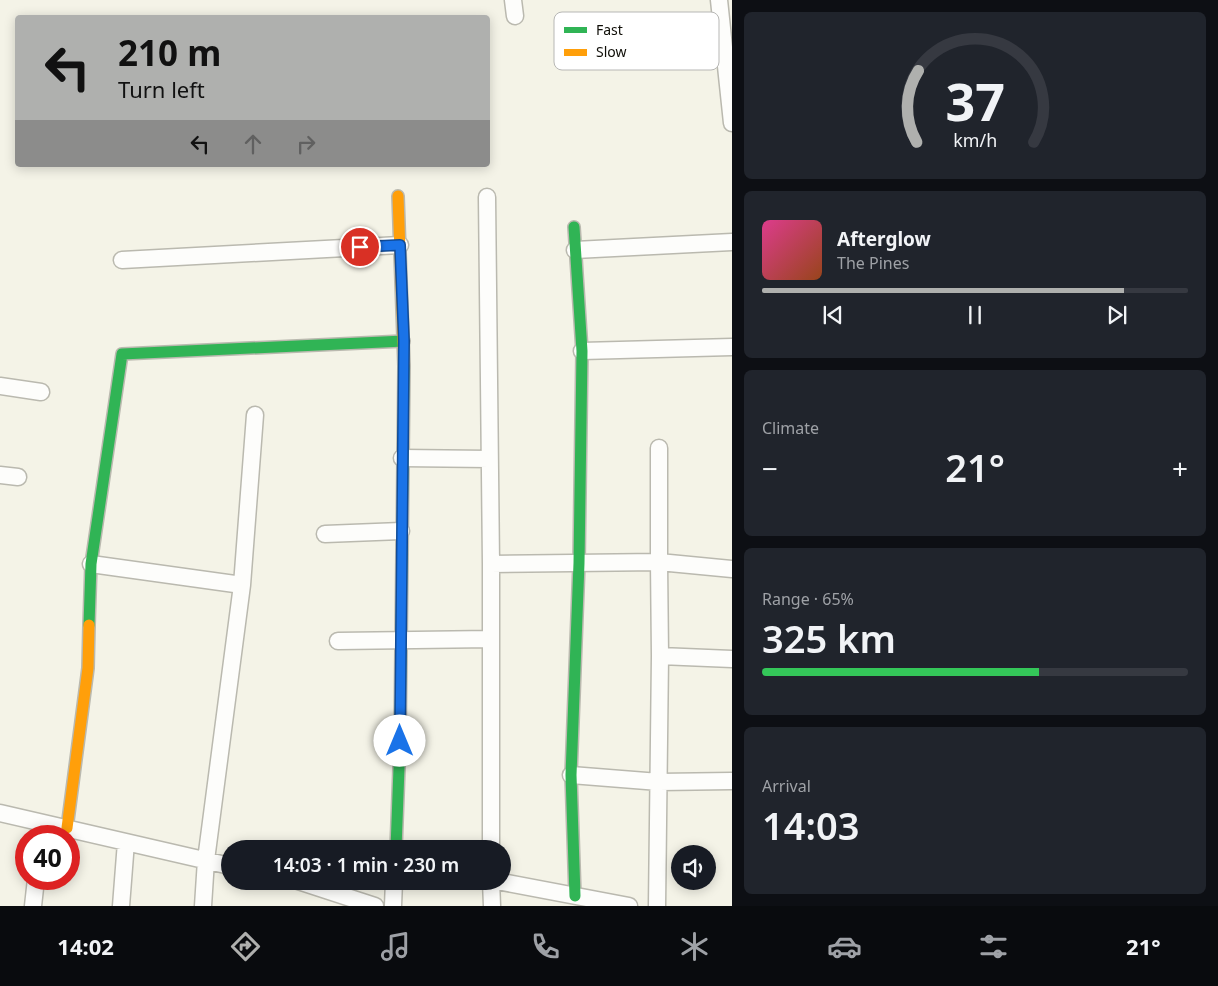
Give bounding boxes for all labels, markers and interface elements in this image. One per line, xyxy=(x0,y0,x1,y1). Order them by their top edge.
legend xyxy=(554,12,719,70)
text: Fast xyxy=(596,20,623,39)
text: 210 m xyxy=(118,29,221,76)
icon: left xyxy=(35,35,100,100)
text: Slow xyxy=(596,42,627,61)
text: 37 xyxy=(945,65,1005,136)
text: Turn left xyxy=(118,74,205,104)
text: km/h xyxy=(953,128,997,152)
icon: left xyxy=(186,130,214,158)
icon: ahead xyxy=(239,130,267,158)
icon: right xyxy=(292,130,320,158)
pin xyxy=(339,226,381,268)
text: Afterglow xyxy=(837,226,931,252)
icon: arrive xyxy=(346,233,374,261)
text: The Pines xyxy=(837,252,909,274)
icon: previous xyxy=(819,301,847,329)
icon: pause xyxy=(961,301,989,329)
icon: next xyxy=(1103,301,1131,329)
text: Climate xyxy=(762,417,819,439)
text: 21° xyxy=(945,441,1005,493)
text: − xyxy=(762,449,778,487)
text: + xyxy=(1172,449,1188,487)
text: Range · 65% xyxy=(762,588,854,610)
text: 325 km xyxy=(762,612,896,664)
position arrow xyxy=(373,714,425,766)
text: Arrival xyxy=(762,775,811,797)
text: 14:03 xyxy=(762,799,859,851)
speed limit sign: 40 xyxy=(15,825,80,890)
map controls xyxy=(671,845,716,890)
button: sound xyxy=(671,845,716,890)
text: 14:03 · 1 min · 230 m xyxy=(273,852,459,878)
icon: directions xyxy=(228,929,263,964)
icon: music xyxy=(378,929,413,964)
icon: phone xyxy=(528,929,563,964)
icon: climate xyxy=(677,929,712,964)
icon: car xyxy=(827,929,862,964)
icon: filters xyxy=(976,929,1011,964)
text: 14:02 xyxy=(57,931,114,961)
text: 21° xyxy=(1126,931,1161,961)

